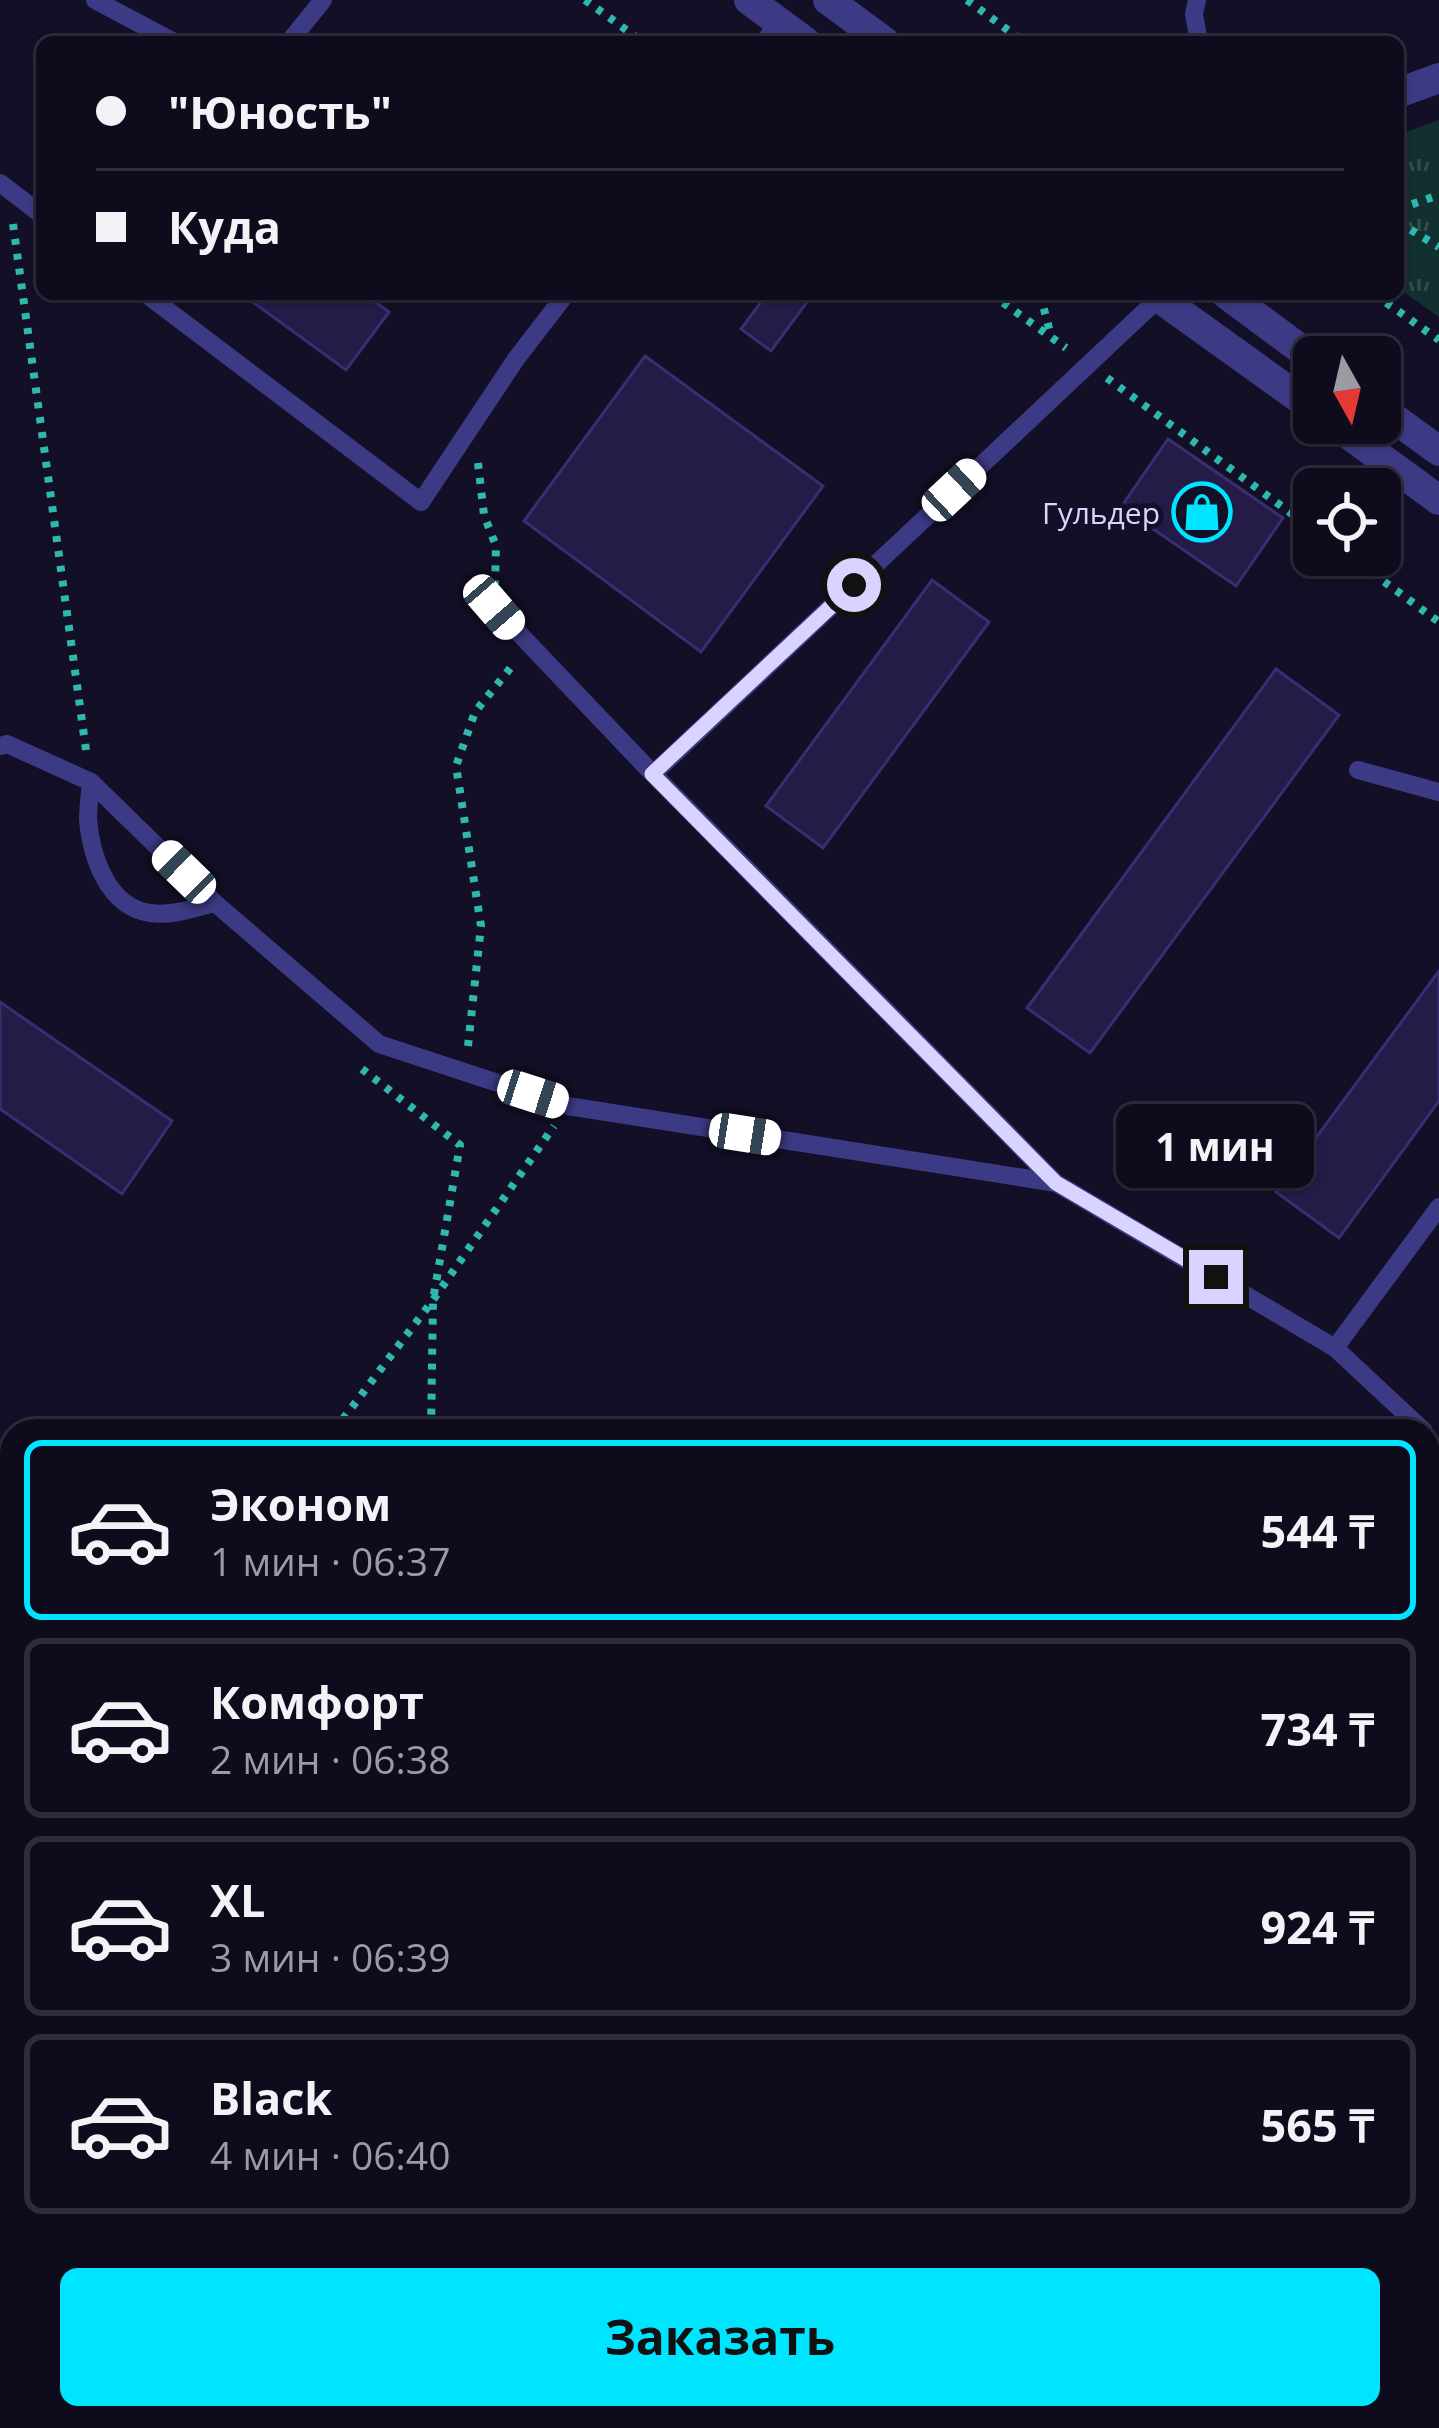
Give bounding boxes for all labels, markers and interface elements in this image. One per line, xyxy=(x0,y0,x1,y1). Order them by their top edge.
text: "Юность" xyxy=(168,81,392,142)
text: Куда xyxy=(168,196,281,257)
north arrow xyxy=(1293,336,1401,444)
map controls xyxy=(1293,336,1401,576)
car xyxy=(915,452,993,528)
button: locate xyxy=(1293,468,1401,576)
shop icon: Гульдер xyxy=(1171,481,1233,543)
place label: Гульдер xyxy=(1042,492,1160,533)
route start xyxy=(827,558,881,612)
car xyxy=(457,568,531,646)
car xyxy=(146,834,222,910)
car xyxy=(493,1066,573,1122)
callout: 1 мин xyxy=(1117,1103,1315,1187)
car xyxy=(707,1111,783,1157)
text: 1 мин xyxy=(1155,1119,1275,1172)
route end xyxy=(1189,1250,1243,1304)
text: Эконом xyxy=(210,1473,391,1534)
icon: car xyxy=(66,1476,174,1584)
text: 544 ₸ xyxy=(1261,1500,1374,1561)
text: 1 мин · 06:37 xyxy=(210,1534,450,1587)
text: Комфорт xyxy=(210,1671,424,1732)
icon: car xyxy=(66,1674,174,1782)
text: 734 ₸ xyxy=(1261,1698,1374,1759)
text: 2 мин · 06:38 xyxy=(210,1732,450,1785)
text: XL xyxy=(210,1869,265,1930)
icon: car xyxy=(66,1872,174,1980)
text: 924 ₸ xyxy=(1261,1896,1374,1957)
text: 3 мин · 06:39 xyxy=(210,1930,450,1983)
text: Black xyxy=(210,2067,332,2128)
icon: car xyxy=(66,2070,174,2178)
text: 565 ₸ xyxy=(1261,2094,1374,2155)
text: 4 мин · 06:40 xyxy=(210,2128,450,2181)
button: Заказать xyxy=(60,2268,1380,2406)

